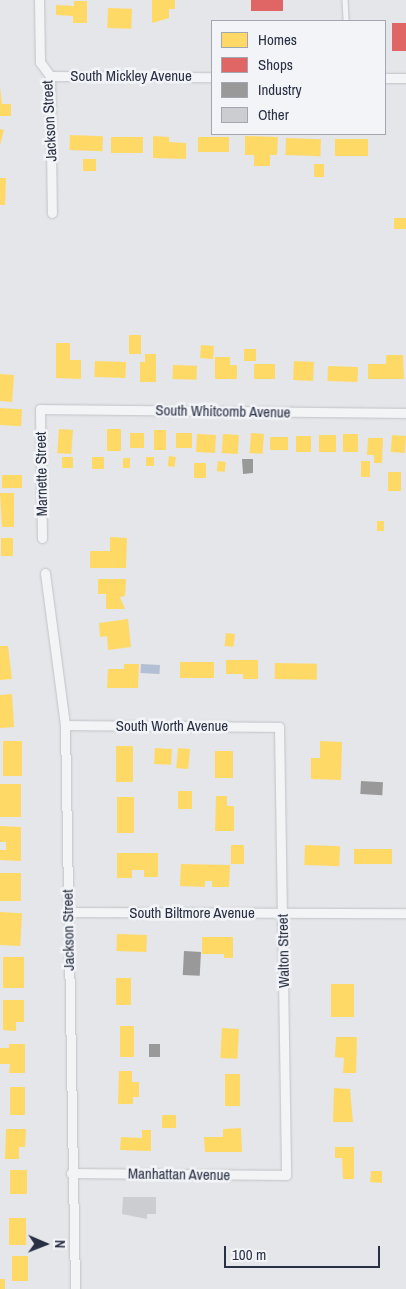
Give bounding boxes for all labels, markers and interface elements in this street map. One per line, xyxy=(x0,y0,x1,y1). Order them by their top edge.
legend xyxy=(211,20,386,135)
text: Homes xyxy=(258,29,297,50)
text: Shops xyxy=(258,54,293,75)
street label: South Mickley Avenue xyxy=(70,67,192,85)
text: Industry xyxy=(258,79,302,100)
street label: Jackson Street xyxy=(38,80,60,162)
text: Other xyxy=(258,104,289,125)
street label: South Whitcomb Avenue xyxy=(155,401,291,421)
street label: Marnette Street xyxy=(31,431,51,517)
street label: South Worth Avenue xyxy=(115,717,229,735)
street label: Jackson Street xyxy=(58,889,78,971)
street label: South Biltmore Avenue xyxy=(129,904,255,922)
street label: Walton Street xyxy=(273,914,293,988)
street label: Manhattan Avenue xyxy=(127,1164,231,1184)
north arrow xyxy=(20,1219,70,1269)
scale bar xyxy=(226,1236,382,1268)
text: N xyxy=(51,1240,69,1249)
text: 100 m xyxy=(232,1244,266,1265)

